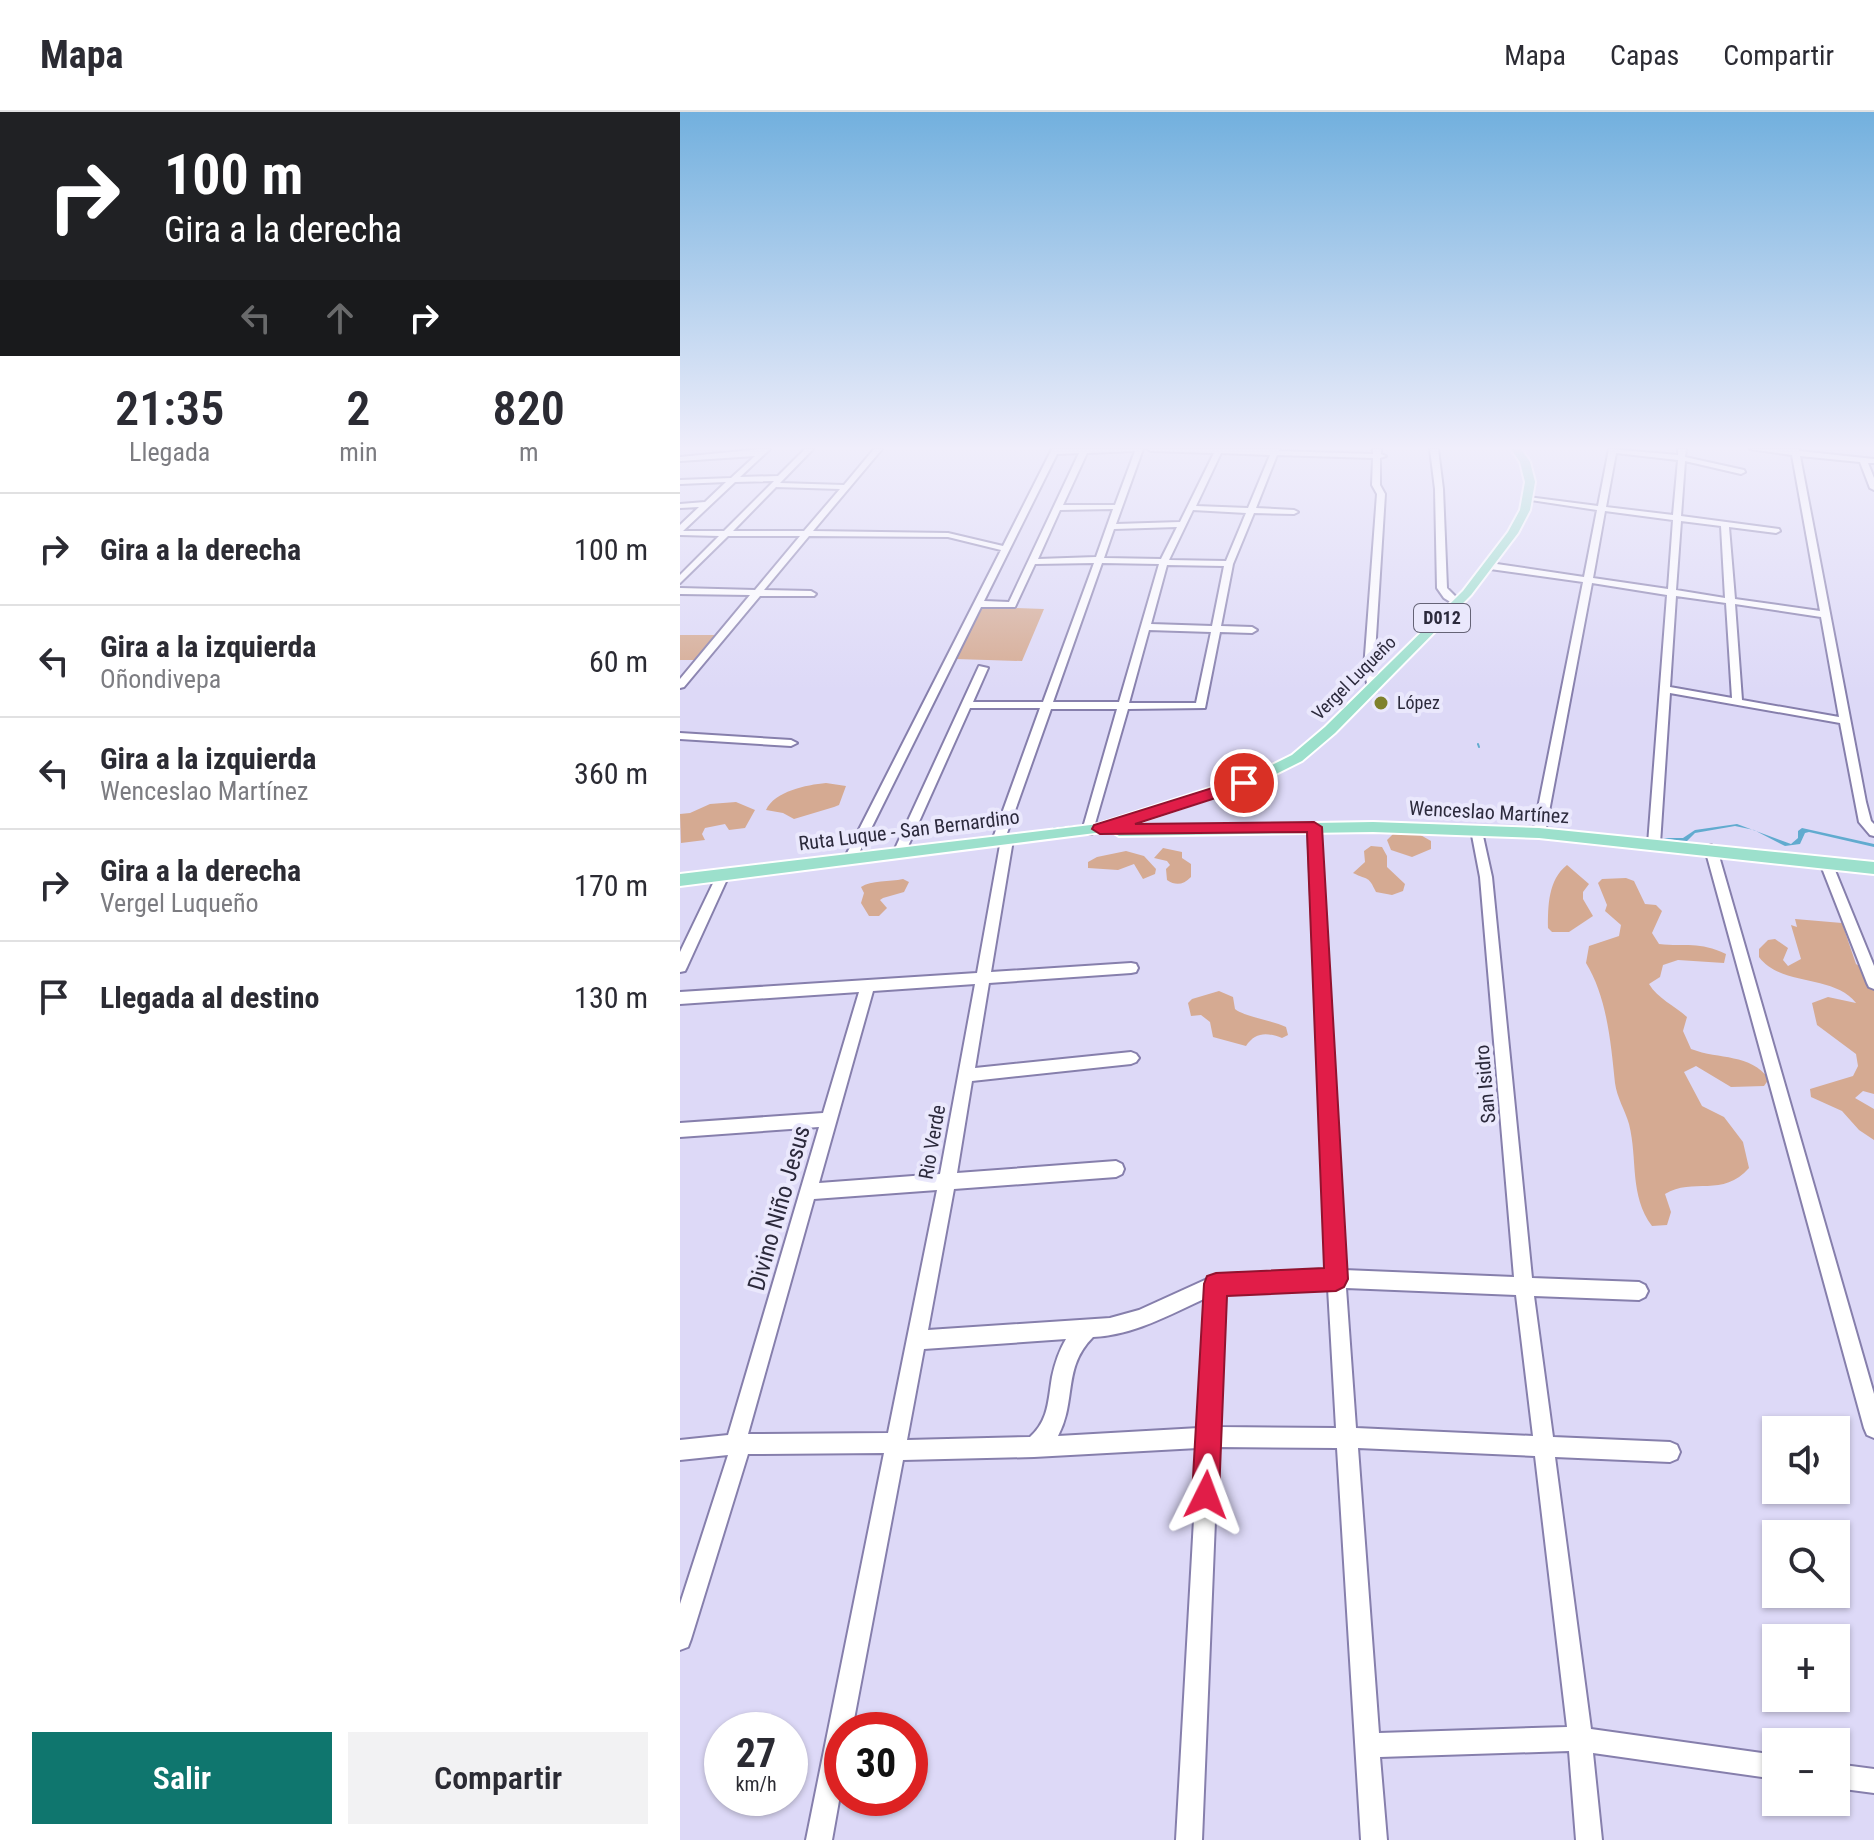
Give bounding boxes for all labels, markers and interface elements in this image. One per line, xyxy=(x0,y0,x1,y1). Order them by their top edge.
text: Mapa xyxy=(40,33,123,77)
text: Mapa xyxy=(1504,39,1566,72)
text: Capas xyxy=(1610,39,1679,72)
text: Compartir xyxy=(1723,39,1834,72)
text: 100 m xyxy=(164,142,303,208)
icon: right xyxy=(32,144,136,248)
text: Gira a la derecha xyxy=(164,209,402,251)
icon: left xyxy=(234,296,278,340)
icon: ahead xyxy=(318,296,362,340)
icon: right xyxy=(402,296,446,340)
text: 21:35 xyxy=(115,380,224,437)
text: 2 xyxy=(346,380,370,437)
text: 820 xyxy=(493,380,565,437)
text: Llegada xyxy=(129,437,210,467)
text: min xyxy=(339,437,377,467)
text: m xyxy=(519,437,539,467)
icon: right xyxy=(32,527,76,571)
text: Gira a la derecha xyxy=(100,532,301,567)
text: 100 m xyxy=(574,532,648,567)
road number: D012 xyxy=(1414,604,1470,632)
text: Gira a la izquierda xyxy=(100,629,316,664)
street label: Vergel Luqueño xyxy=(1307,631,1400,724)
icon: left xyxy=(32,639,76,683)
text: 60 m xyxy=(589,644,648,679)
text: Oñondivepa xyxy=(100,664,221,694)
place label: López xyxy=(1397,692,1440,713)
marker: López xyxy=(1372,694,1390,712)
text: Gira a la izquierda xyxy=(100,741,316,776)
pin xyxy=(1210,749,1278,817)
icon: left xyxy=(32,751,76,795)
text: 360 m xyxy=(574,756,648,791)
icon: arrive xyxy=(1222,761,1266,805)
text: Wenceslao Martínez xyxy=(100,776,308,806)
street label: Wenceslao Martínez xyxy=(1408,796,1570,828)
street label: Ruta Luque - San Bernardino xyxy=(797,805,1021,855)
text: Gira a la derecha xyxy=(100,853,301,888)
icon: right xyxy=(32,863,76,907)
text: 170 m xyxy=(574,868,648,903)
text: Vergel Luqueño xyxy=(100,888,259,918)
icon: arrive xyxy=(32,975,76,1019)
text: Llegada al destino xyxy=(100,980,319,1015)
text: 130 m xyxy=(574,980,648,1015)
street label: San Isidro xyxy=(1470,1044,1500,1124)
street label: Rio Verde xyxy=(914,1103,950,1181)
street label: Divino Niño Jesus xyxy=(742,1122,816,1294)
map controls xyxy=(1762,1416,1850,1816)
button: sound xyxy=(1762,1416,1850,1504)
position arrow xyxy=(1164,1453,1248,1537)
button: search xyxy=(1762,1520,1850,1608)
button: + xyxy=(1762,1624,1850,1712)
speed limit sign: 30 xyxy=(824,1712,928,1816)
button: − xyxy=(1762,1728,1850,1816)
text: 27 xyxy=(736,1730,776,1777)
button: Salir xyxy=(32,1732,332,1824)
button: Compartir xyxy=(348,1732,648,1824)
text: km/h xyxy=(735,1772,777,1796)

